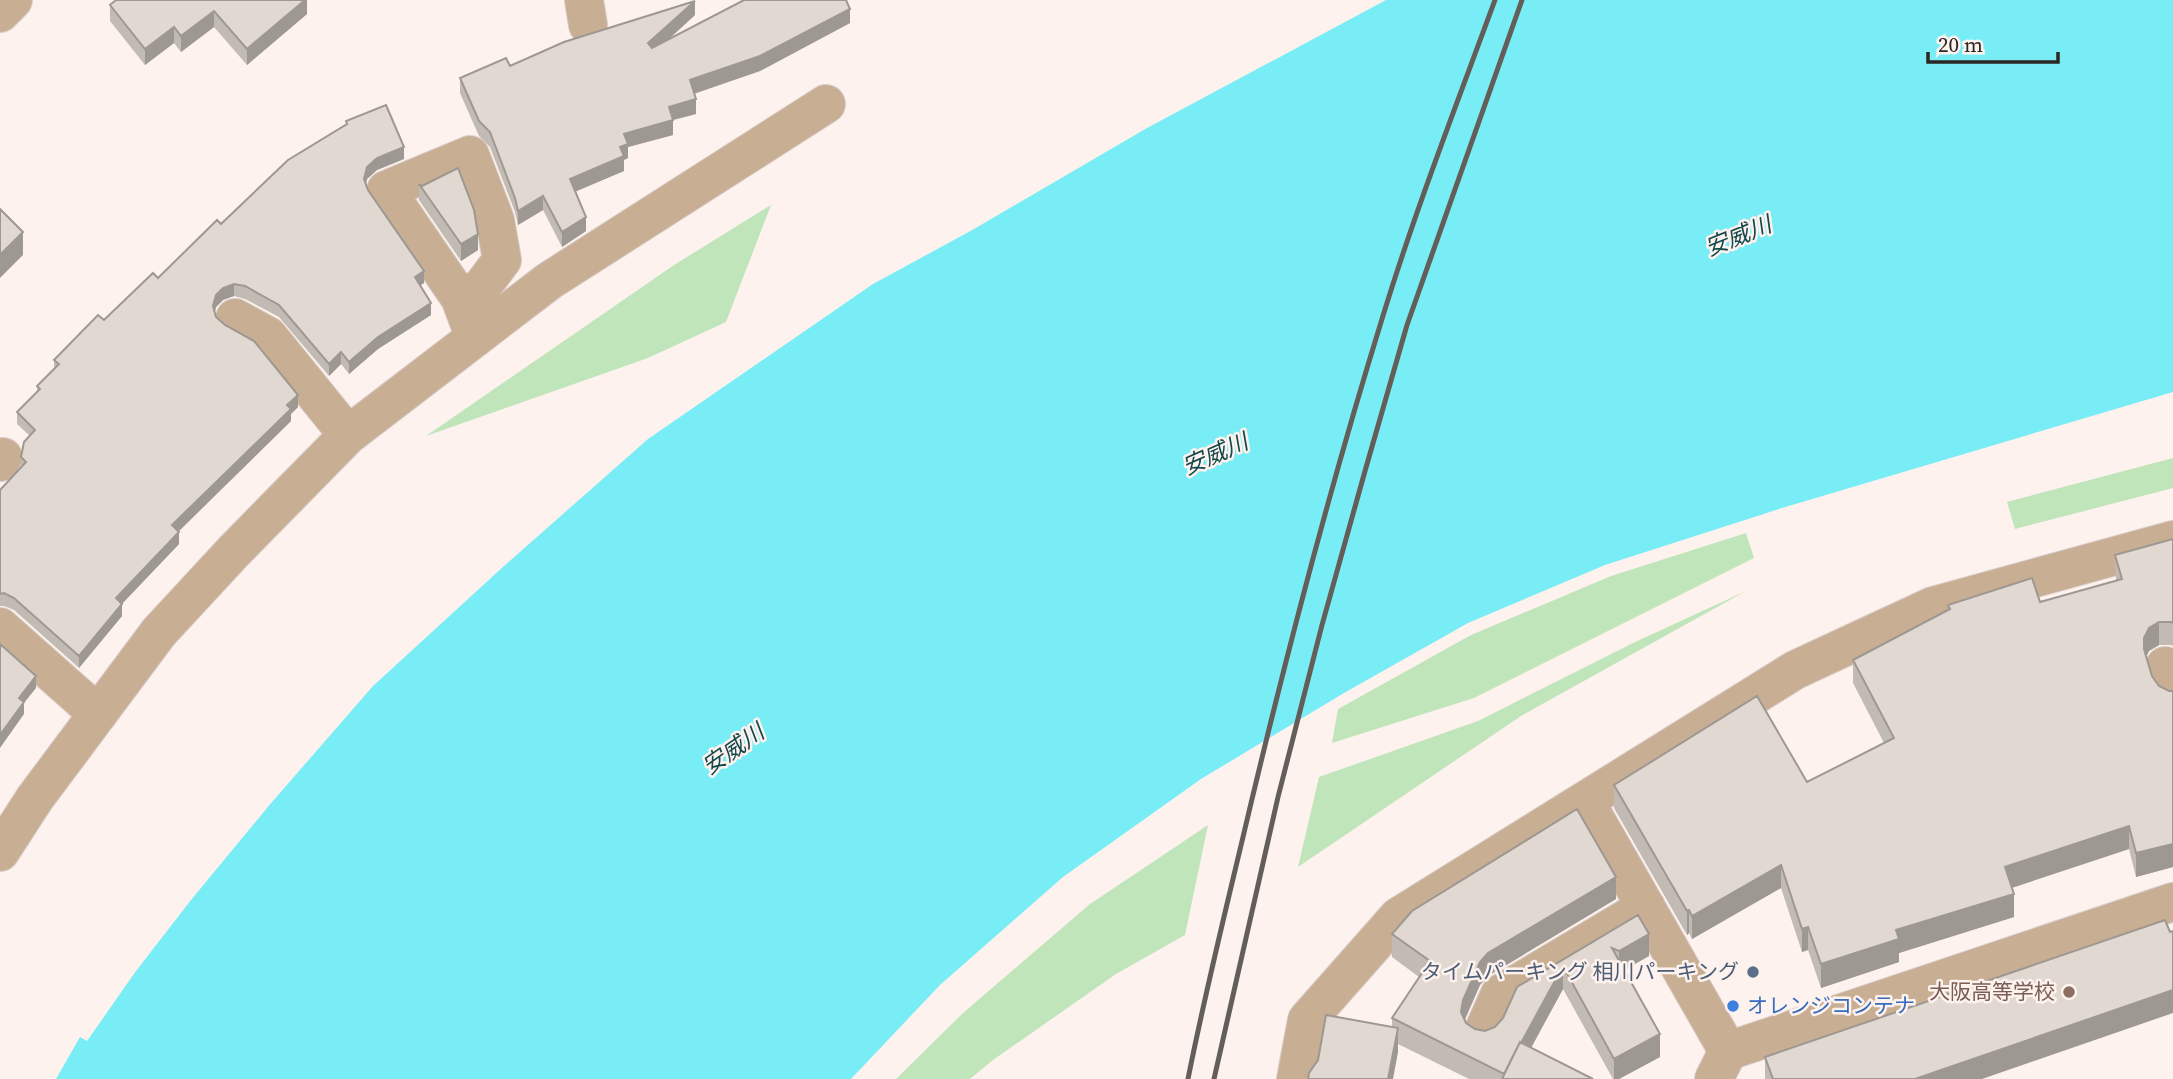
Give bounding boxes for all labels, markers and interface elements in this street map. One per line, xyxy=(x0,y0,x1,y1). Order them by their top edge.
scale bar xyxy=(1928,21,2058,65)
text: 20 m xyxy=(1938,30,1983,59)
water label: 安威川 xyxy=(1700,207,1779,264)
water label: 安威川 xyxy=(1177,424,1256,483)
water label: 安威川 xyxy=(696,714,773,782)
place label: タイムパーキング 相川パーキング xyxy=(1421,957,1739,986)
marker: タイムパーキング 相川パーキング xyxy=(1745,964,1761,980)
place label: 大阪高等学校 xyxy=(1929,977,2055,1006)
marker: 大阪高等学校 xyxy=(2061,984,2077,1000)
place label: オレンジコンテナ xyxy=(1747,991,1915,1020)
marker: オレンジコンテナ xyxy=(1725,998,1741,1014)

